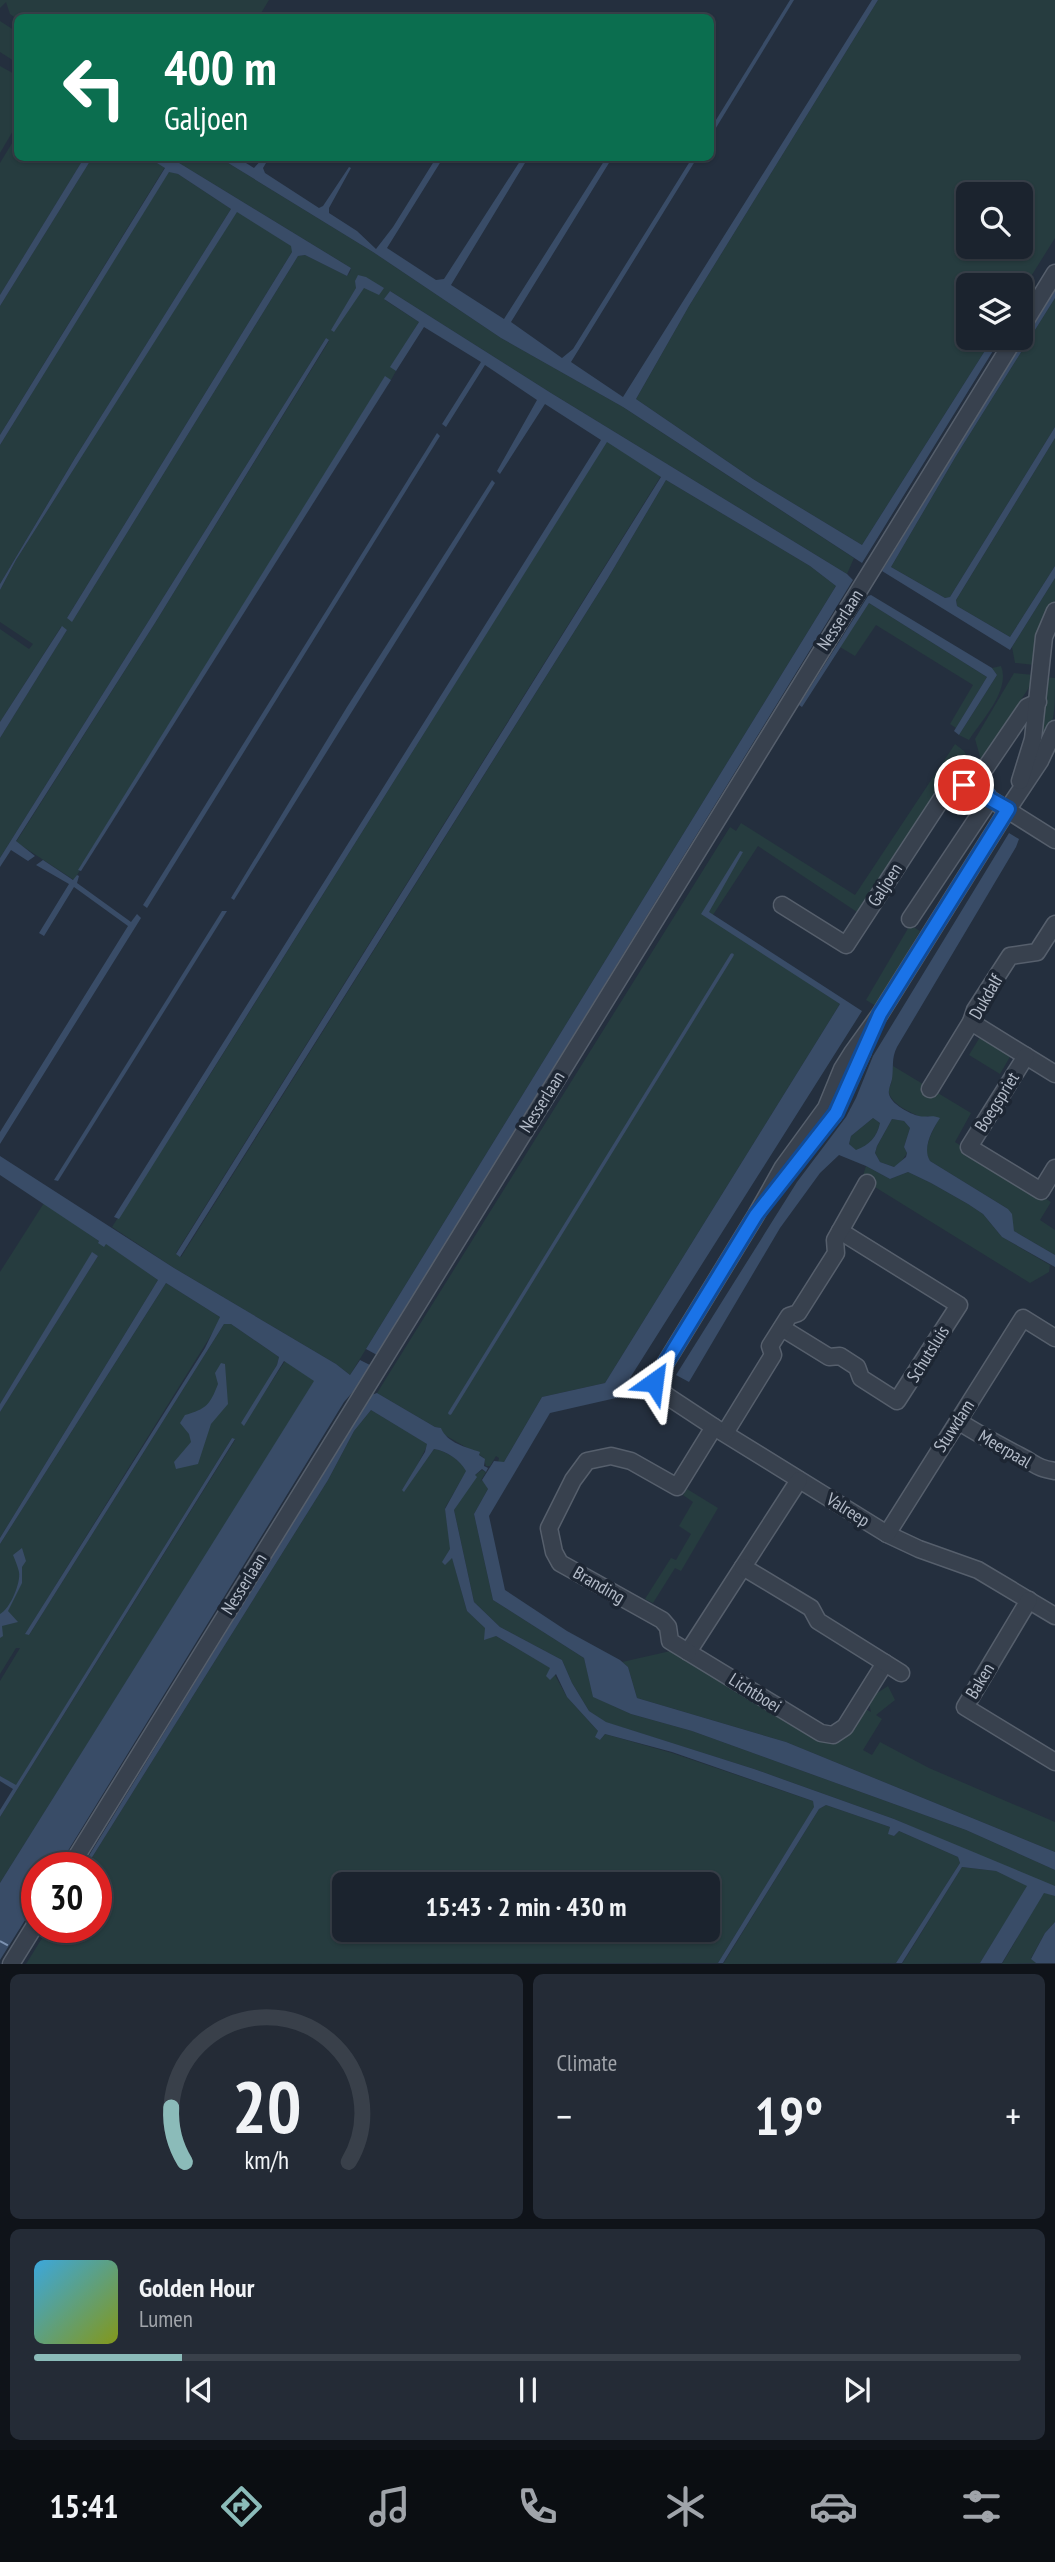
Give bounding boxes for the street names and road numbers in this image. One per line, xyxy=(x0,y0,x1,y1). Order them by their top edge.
street label: Nesserlaan xyxy=(811,585,868,655)
street label: Galjoen xyxy=(862,859,907,911)
street label: Dukdalf xyxy=(964,969,1008,1023)
street label: Nesserlaan xyxy=(514,1067,569,1137)
street label: Boegspriet xyxy=(969,1067,1024,1136)
street label: Schutsluis xyxy=(901,1321,954,1386)
street label: Stuwdam xyxy=(928,1395,979,1456)
street label: Meerpaal xyxy=(975,1424,1037,1473)
street label: Valreep xyxy=(822,1487,874,1532)
street label: Nesserlaan xyxy=(216,1549,271,1619)
street label: Branding xyxy=(569,1561,629,1608)
street label: Baken xyxy=(960,1659,999,1703)
street label: Lichtboei xyxy=(725,1668,786,1718)

